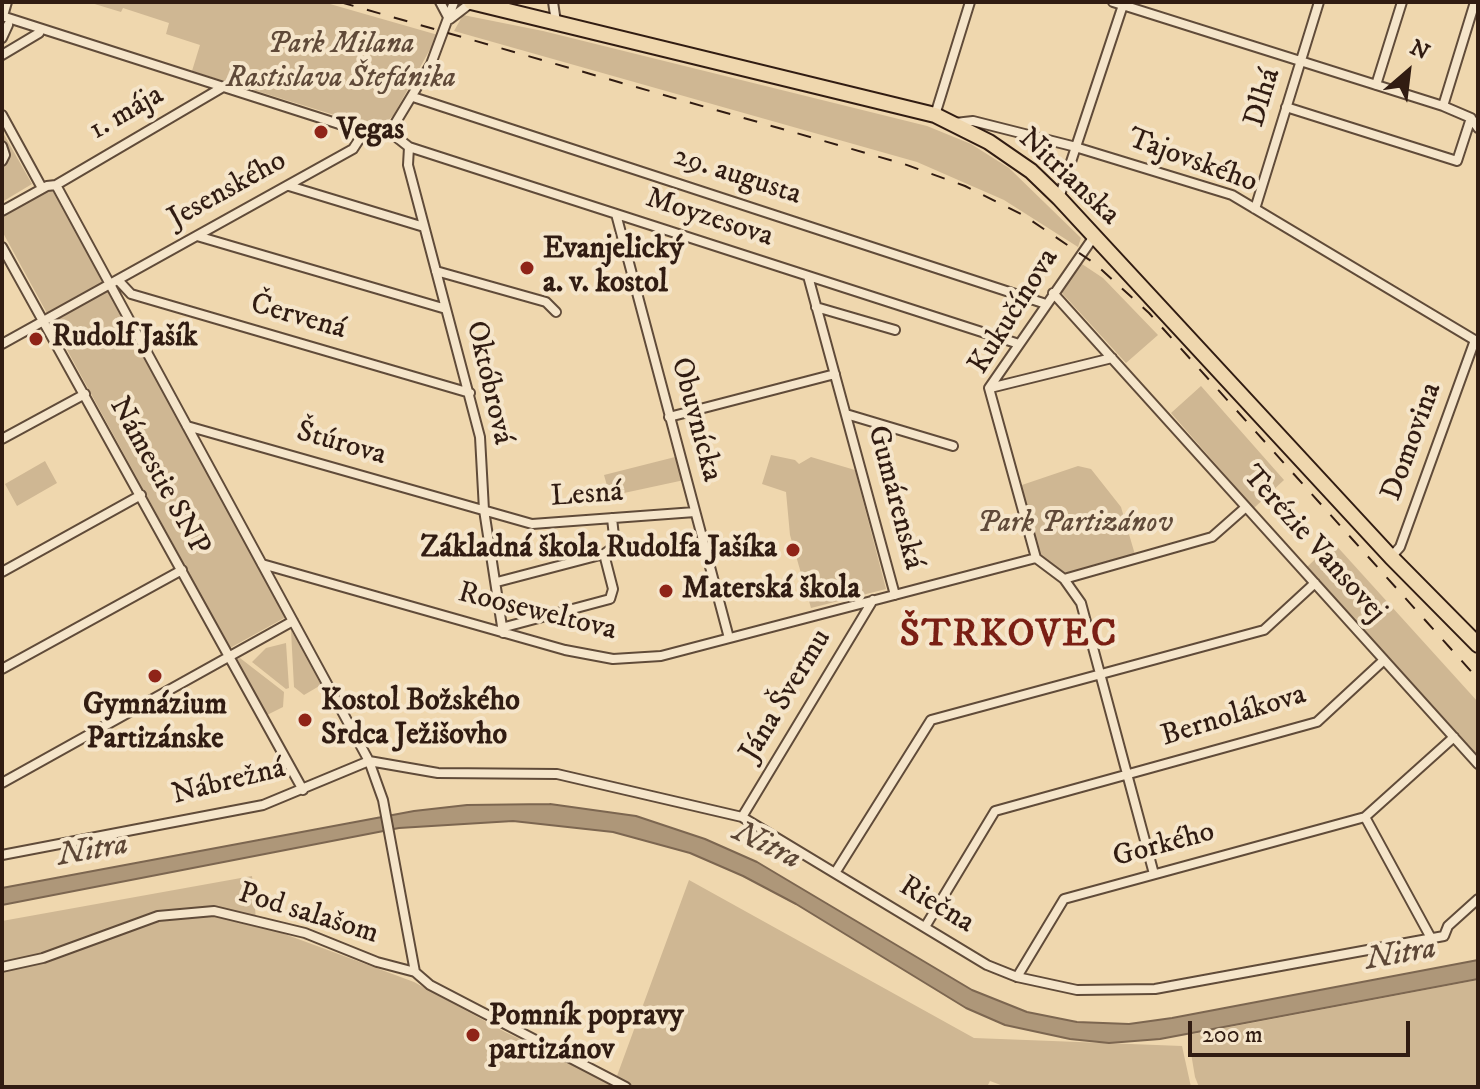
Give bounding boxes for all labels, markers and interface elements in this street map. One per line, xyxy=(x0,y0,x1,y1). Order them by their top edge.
park label: Park Milana Rastislava Štefánika xyxy=(226,28,456,98)
north arrow xyxy=(1368,32,1448,112)
text: N xyxy=(1405,34,1434,67)
street label: Dlhá xyxy=(1238,64,1290,132)
street label: 1. mája xyxy=(83,78,171,150)
place label: Vegas xyxy=(337,114,404,150)
street label: Nitrianska xyxy=(1010,122,1126,234)
street label: Tajovského xyxy=(1122,122,1262,202)
marker: Vegas xyxy=(312,123,330,141)
street label: 29. augusta xyxy=(669,139,805,215)
street label: Jesenského xyxy=(163,144,293,238)
street label: Moyzesova xyxy=(641,182,777,256)
place label: Evanjelický a. v. kostol xyxy=(543,233,684,304)
street label: Kukučínova xyxy=(962,243,1068,381)
marker: Evanjelický a. v. kostol xyxy=(518,259,536,277)
street label: Červená xyxy=(246,287,350,349)
street label: Októbrová xyxy=(456,318,520,448)
place label: Rudolf Jašík xyxy=(52,321,198,357)
marker: Rudolf Jašík xyxy=(27,330,45,348)
street label: Obuvnícka xyxy=(661,354,729,486)
street label: Domovina xyxy=(1375,378,1451,506)
street label: Námestie SNP xyxy=(100,392,216,562)
street label: Štúrova xyxy=(292,415,390,475)
street label: Gumárenská xyxy=(858,422,930,574)
street label: Terézie Vansovej xyxy=(1233,459,1393,631)
street label: Lesná xyxy=(550,476,624,516)
park label: Park Partizánov xyxy=(977,507,1173,543)
place label: Základná škola Rudolfa Jašíka xyxy=(420,532,777,568)
marker: Základná škola Rudolfa Jašíka xyxy=(784,541,802,559)
place label: Materská škola xyxy=(682,573,860,609)
street label: Rooseweltova xyxy=(454,576,620,650)
marker: Materská škola xyxy=(657,582,675,600)
district label: ŠTRKOVEC xyxy=(900,614,1118,660)
street label: Jána Švermu xyxy=(733,623,841,769)
marker: Gymnázium Partizánske xyxy=(146,667,164,685)
street label: Bernolákova xyxy=(1157,678,1311,756)
place label: Kostol Božského Srdca Ježišovho xyxy=(321,685,520,756)
place label: Gymnázium Partizánske xyxy=(83,689,227,760)
marker: Kostol Božského Srdca Ježišovho xyxy=(296,711,314,729)
street label: Nábrežná xyxy=(169,752,289,814)
water label: Nitra xyxy=(726,814,806,880)
street label: Gorkého xyxy=(1109,815,1219,877)
water label: Nitra xyxy=(55,827,131,877)
street label: Riečna xyxy=(892,870,980,942)
street label: Pod salašom xyxy=(234,877,382,953)
water label: Nitra xyxy=(1363,931,1439,981)
place label: Pomník popravy partizánov xyxy=(489,1000,684,1070)
scale bar xyxy=(1192,1005,1414,1055)
text: 200 m xyxy=(1202,1020,1263,1050)
marker: Pomník popravy partizánov xyxy=(464,1026,482,1044)

